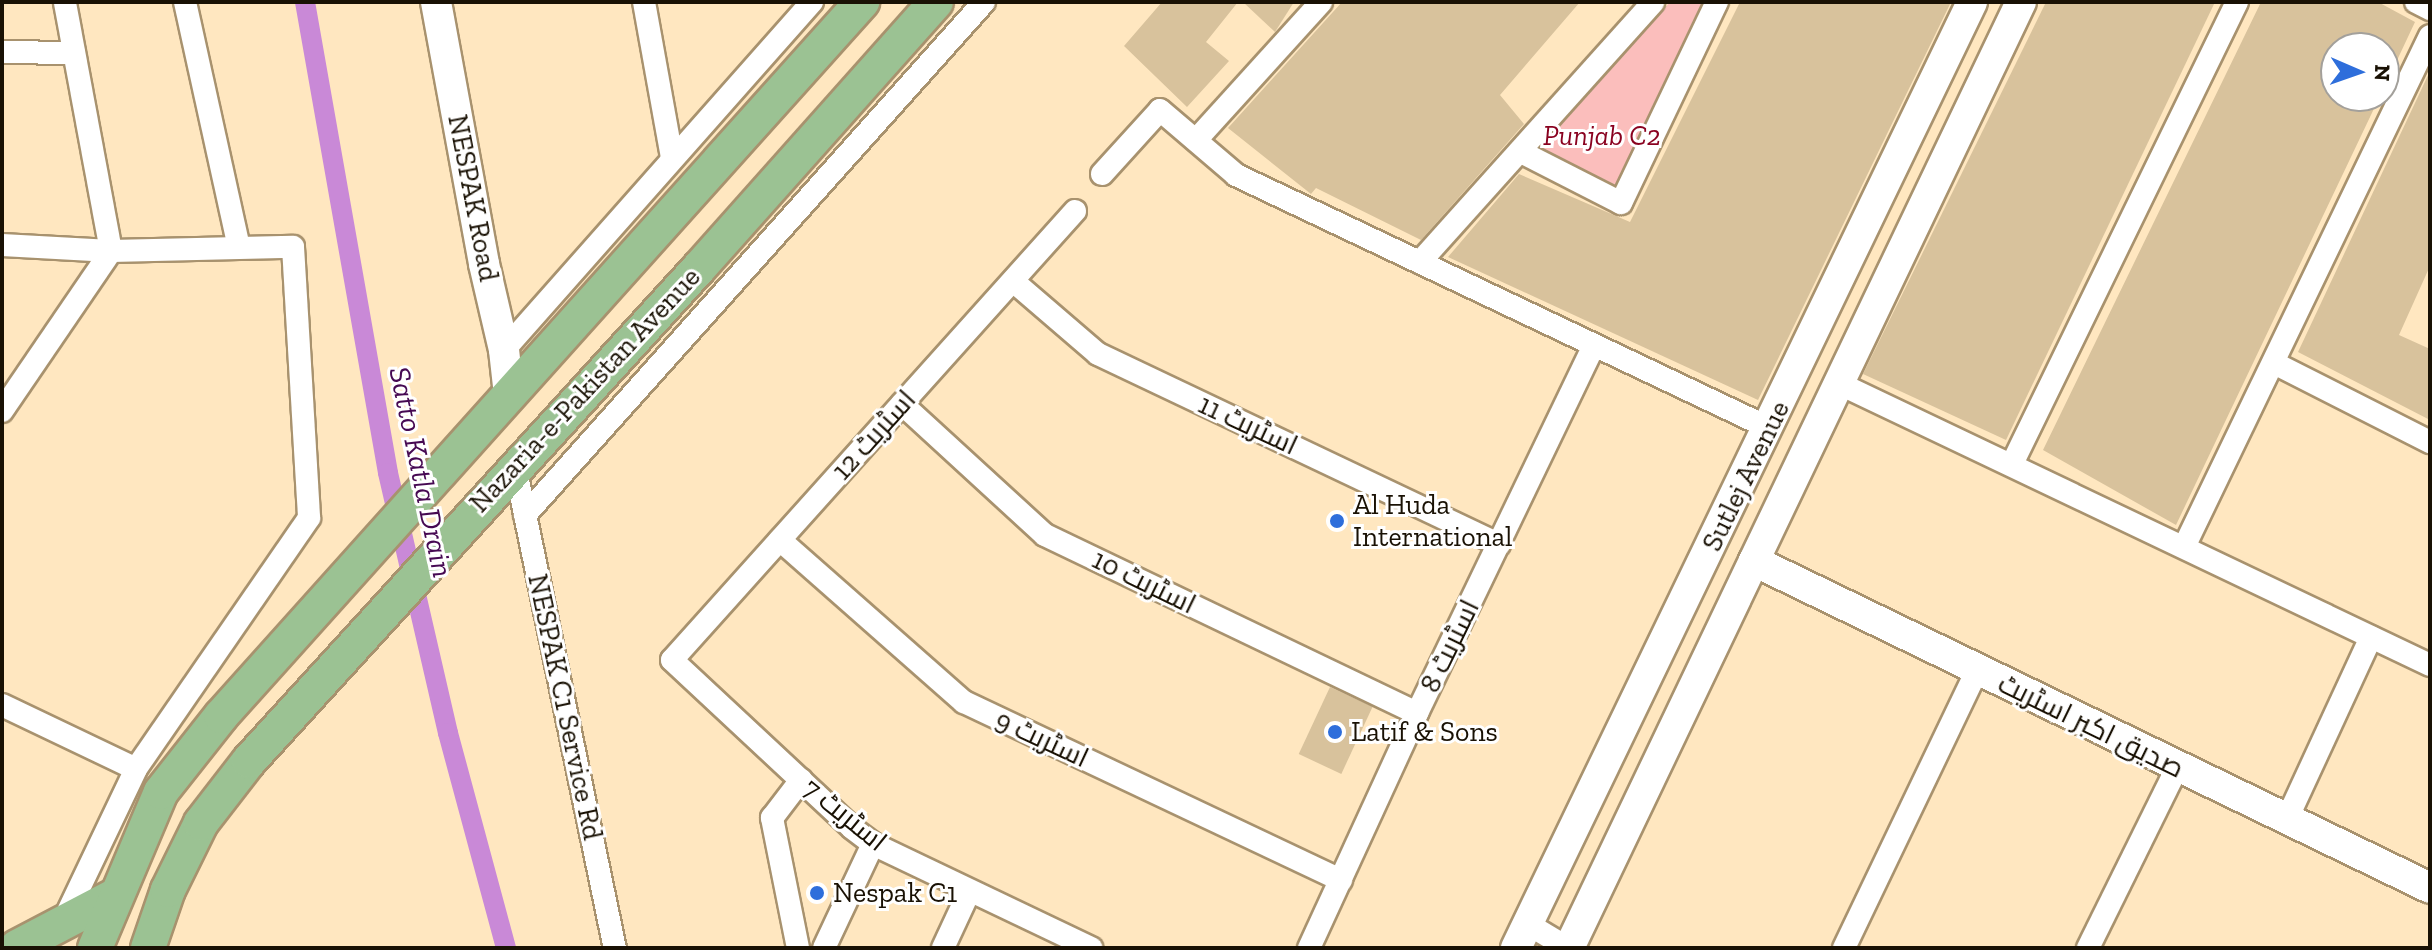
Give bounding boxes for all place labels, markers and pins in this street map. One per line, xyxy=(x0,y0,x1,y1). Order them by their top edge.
place label: Al Huda International xyxy=(1353,488,1513,554)
marker: Al Huda International xyxy=(1328,512,1346,530)
place label: Latif & Sons xyxy=(1351,715,1498,749)
marker: Latif & Sons xyxy=(1326,723,1344,741)
place label: Nespak C1 xyxy=(833,876,957,910)
marker: Nespak C1 xyxy=(808,884,826,902)

